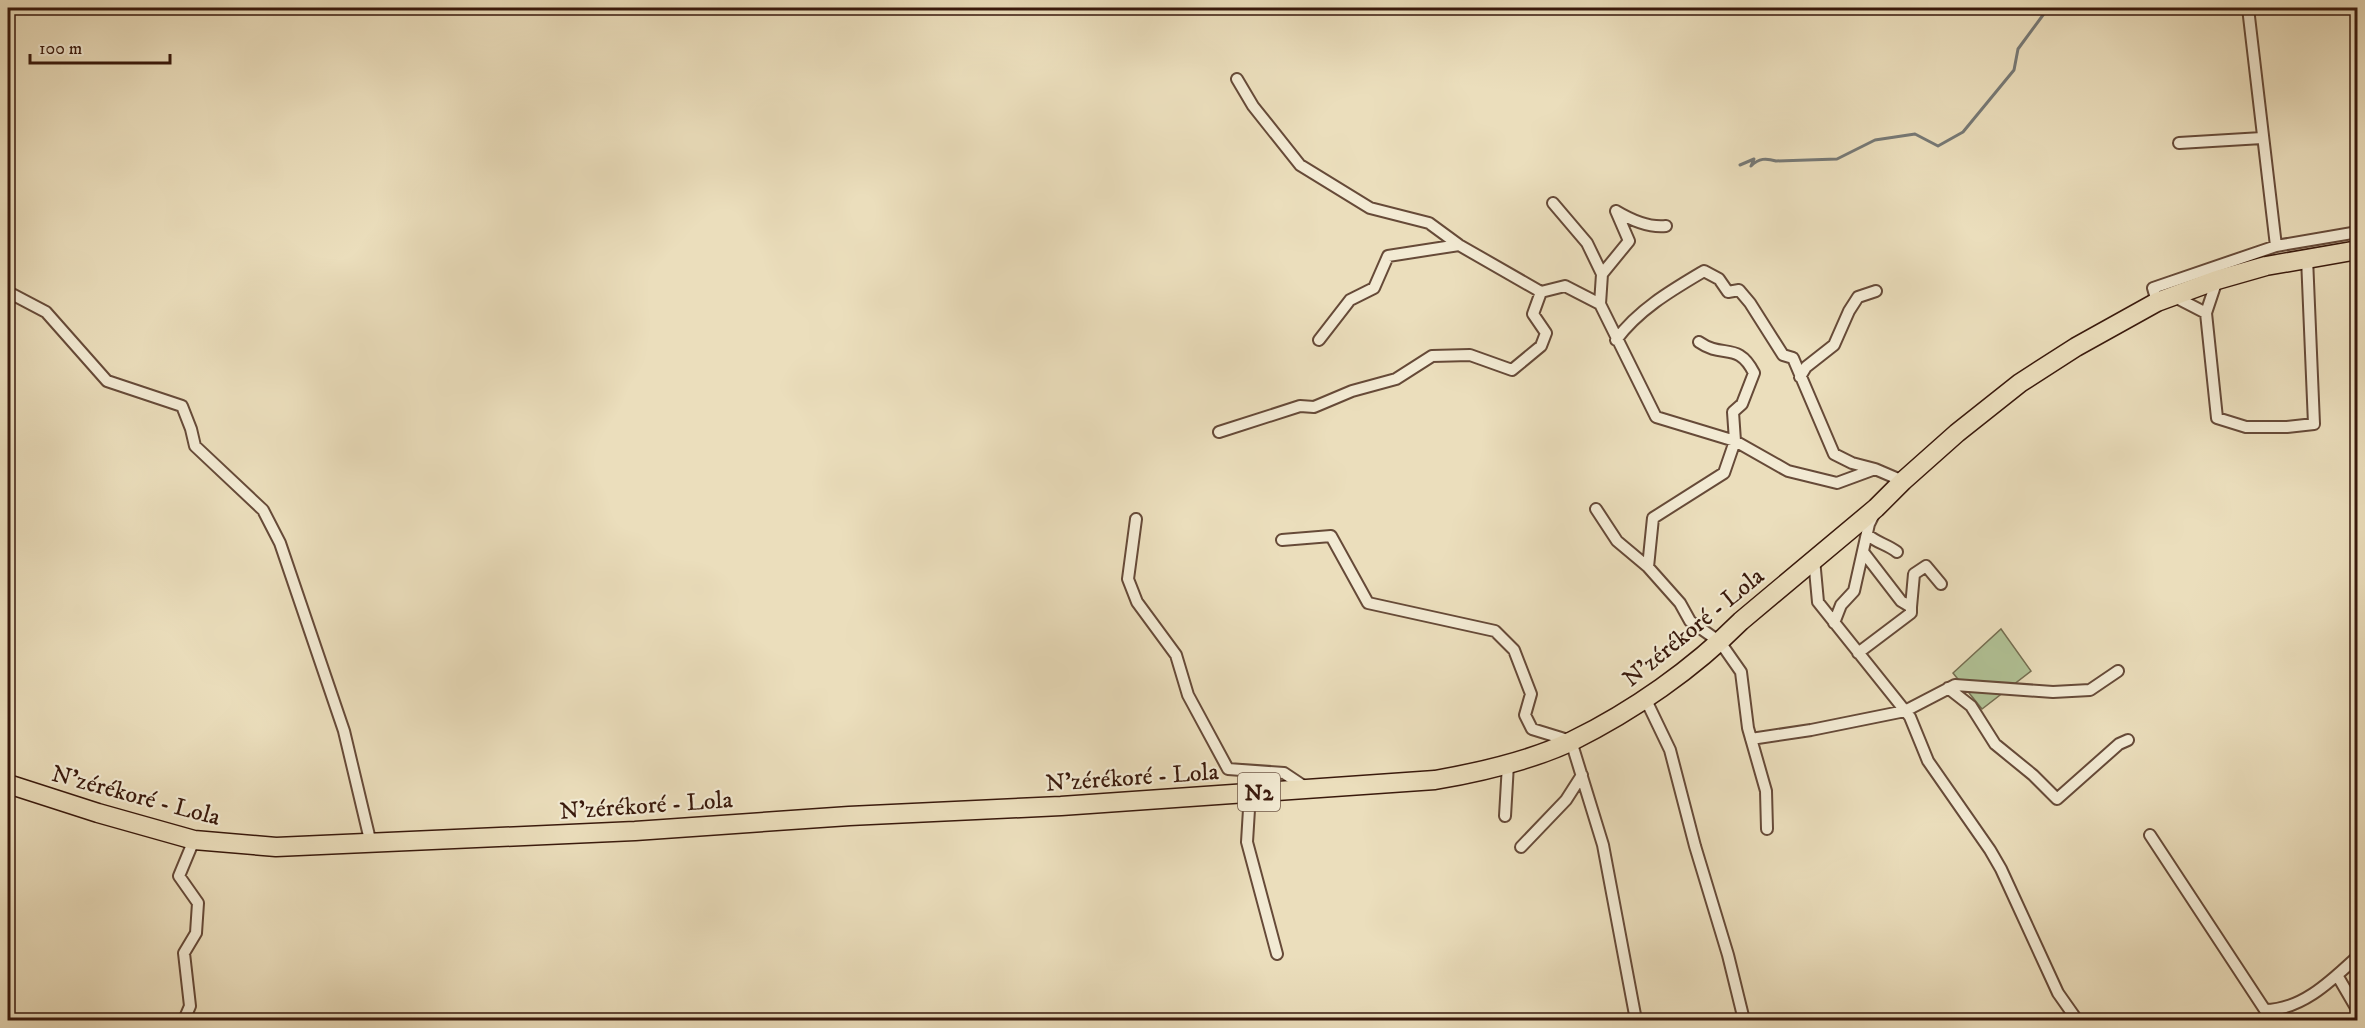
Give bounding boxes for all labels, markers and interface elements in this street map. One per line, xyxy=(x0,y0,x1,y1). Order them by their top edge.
scale bar xyxy=(30,27,170,65)
text: 100 m xyxy=(39,38,82,60)
street label: N'zérékoré - Lola xyxy=(1617,561,1771,694)
street label: N'zérékoré - Lola xyxy=(1044,757,1220,799)
street label: N'zérékoré - Lola xyxy=(48,759,224,833)
road number: N2 xyxy=(1238,773,1280,811)
street label: N'zérékoré - Lola xyxy=(558,785,734,827)

